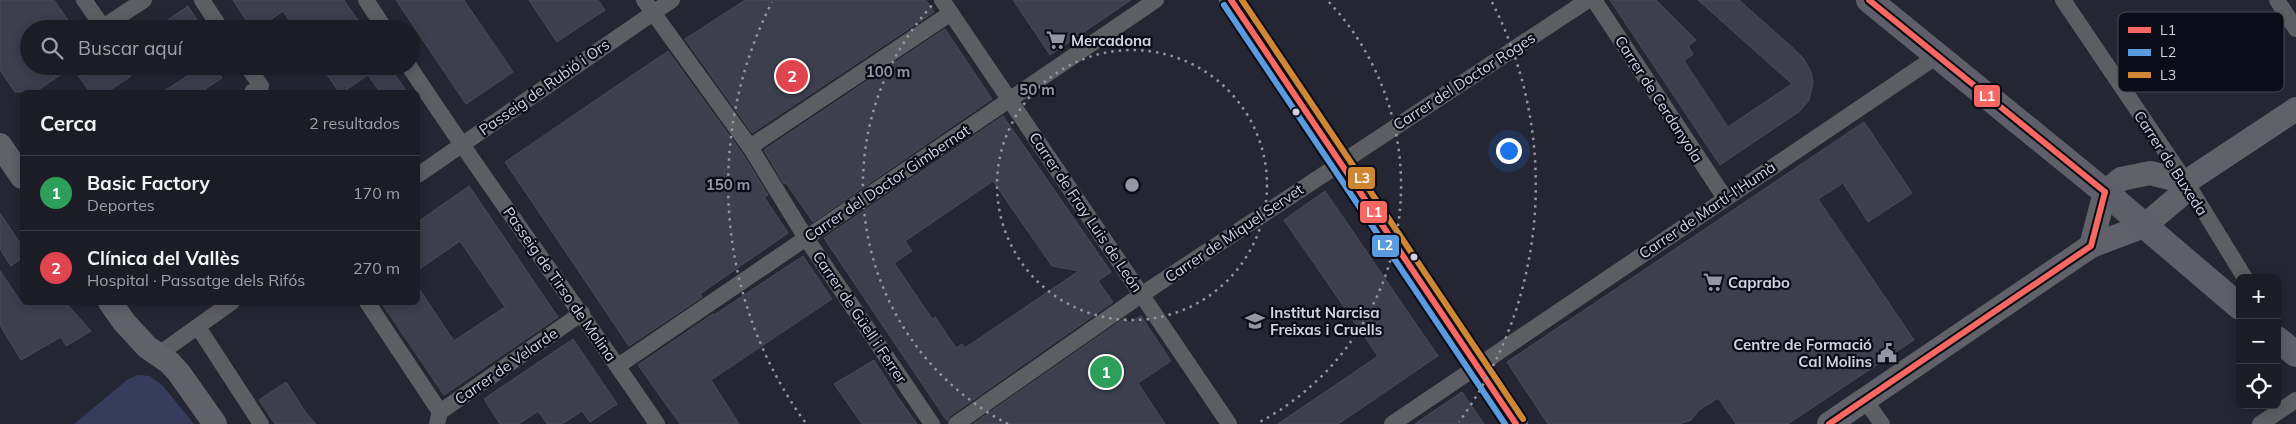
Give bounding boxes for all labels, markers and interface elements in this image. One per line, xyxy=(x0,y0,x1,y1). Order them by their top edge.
legend xyxy=(2118,12,2284,92)
search box xyxy=(20,20,420,75)
text: L1 xyxy=(2160,21,2176,39)
street label: Carrer del Doctor Roges xyxy=(1389,28,1539,134)
supermarket icon: Mercadona xyxy=(1045,29,1067,51)
place label: Mercadona xyxy=(1071,31,1151,50)
street label: Carrer de Cerdanyola xyxy=(1611,32,1707,166)
icon: search xyxy=(38,34,66,62)
street label: Passeig de Rubió i Ors xyxy=(475,35,613,139)
text: Buscar aquí xyxy=(78,36,182,60)
text: L2 xyxy=(2160,43,2176,61)
pin: 2 xyxy=(776,57,808,95)
text: 100 m xyxy=(866,62,910,81)
text: L3 xyxy=(2160,66,2176,84)
text: 50 m xyxy=(1019,80,1055,99)
line badge: L1 xyxy=(1973,84,2001,108)
text: L1 xyxy=(1979,87,1995,105)
unlabelled marker xyxy=(1291,107,1301,117)
street label: Carrer de Buxeda xyxy=(2130,107,2212,219)
text: Cerca xyxy=(40,110,97,136)
text: 2 resultados xyxy=(309,113,400,133)
street label: Carrer del Doctor Gimbernat xyxy=(801,120,973,246)
street label: Carrer de Fray Luis de León xyxy=(1025,128,1147,296)
your location xyxy=(1496,138,1522,164)
street label: Carrer de Martí-l'Humà xyxy=(1635,157,1779,263)
line badge: L3 xyxy=(1347,166,1376,190)
text: L3 xyxy=(1354,169,1370,187)
text: Basic Factory xyxy=(87,171,210,195)
text: 150 m xyxy=(706,175,750,194)
centre of rings xyxy=(1123,176,1141,194)
street label: Carrer de Miquel Servet xyxy=(1161,180,1307,286)
text: 1 xyxy=(51,183,61,203)
text: 170 m xyxy=(353,183,400,203)
text: Deportes xyxy=(87,195,155,215)
line badge: L1 xyxy=(1359,200,1388,224)
street label: Passeig de Tirso de Molina xyxy=(499,203,621,365)
text: L1 xyxy=(1366,203,1382,221)
line badge: L2 xyxy=(1371,234,1400,258)
text: L2 xyxy=(1377,236,1393,254)
text: Clínica del Vallès xyxy=(87,246,239,270)
street label: Carrer de Güell i Ferrer xyxy=(809,247,912,387)
unlabelled marker xyxy=(1409,252,1419,262)
text: 2 xyxy=(51,258,61,278)
text: 270 m xyxy=(353,258,400,278)
text: Hospital · Passatge dels Rifós xyxy=(87,270,305,290)
supermarket icon: Caprabo xyxy=(1702,271,1724,293)
place label: Caprabo xyxy=(1728,273,1790,292)
map controls xyxy=(2236,274,2281,409)
button: + xyxy=(2236,274,2281,319)
place label: Institut Narcisa Freixas i Cruells xyxy=(1270,303,1382,339)
school or university icon: Institut Narcisa Freixas i Cruells xyxy=(1244,310,1266,332)
button: − xyxy=(2236,319,2281,364)
street label: Carrer de Velarde xyxy=(451,323,561,409)
place label: Centre de Formació Cal Molins xyxy=(1733,335,1872,371)
public building icon: Centre de Formació Cal Molins xyxy=(1876,342,1898,364)
pin: 1 xyxy=(1090,353,1122,391)
button: locate xyxy=(2236,364,2281,409)

